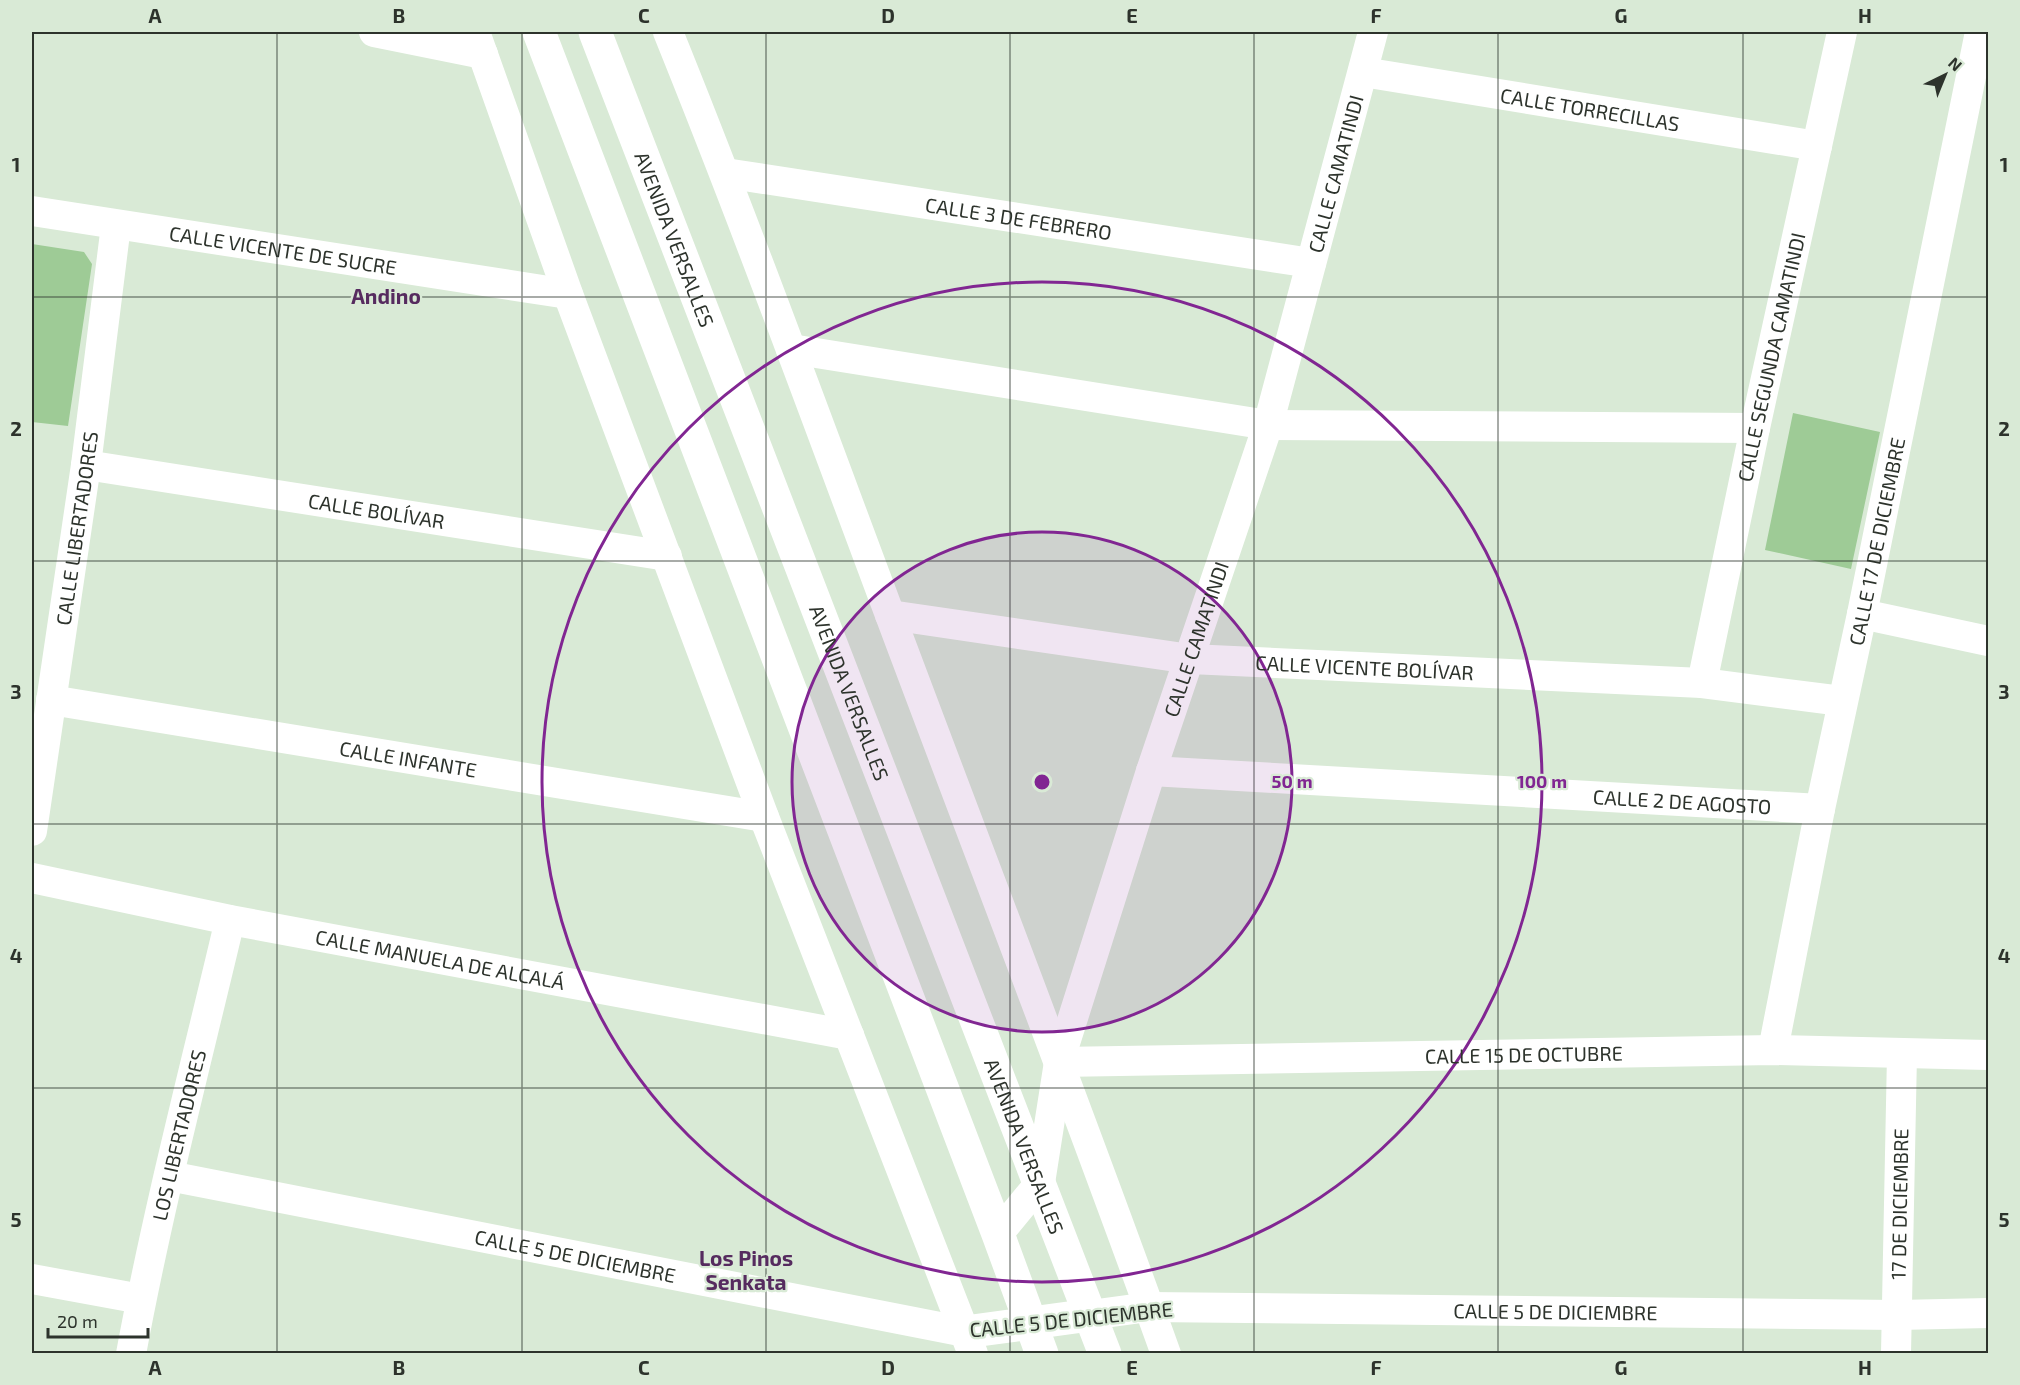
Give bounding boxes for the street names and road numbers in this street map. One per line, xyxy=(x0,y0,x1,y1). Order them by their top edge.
street label: CALLE TORRECILLAS xyxy=(1499,83,1681,135)
street label: CALLE CAMATINDI xyxy=(1303,92,1368,255)
street label: AVENIDA VERSALLES xyxy=(630,148,720,330)
street label: CALLE 3 DE FEBRERO xyxy=(924,192,1113,244)
street label: CALLE VICENTE DE SUCRE xyxy=(168,220,398,279)
street label: CALLE SEGUNDA CAMATINDI xyxy=(1732,230,1810,484)
street label: CALLE LIBERTADORES xyxy=(51,430,102,627)
street label: CALLE 17 DE DICIEMBRE xyxy=(1844,435,1909,648)
street label: CALLE BOLÍVAR xyxy=(307,488,446,533)
street label: CALLE CAMATINDI xyxy=(1158,558,1233,720)
street label: AVENIDA VERSALLES xyxy=(805,601,895,784)
street label: CALLE VICENTE BOLÍVAR xyxy=(1255,650,1474,684)
street label: CALLE INFANTE xyxy=(338,736,479,782)
street label: CALLE 2 DE AGOSTO xyxy=(1592,784,1772,818)
street label: CALLE MANUELA DE ALCALÁ xyxy=(313,924,567,994)
street label: CALLE 15 DE OCTUBRE xyxy=(1425,1041,1623,1068)
street label: LOS LIBERTADORES xyxy=(147,1047,210,1223)
street label: AVENIDA VERSALLES xyxy=(980,1055,1069,1237)
street label: 17 DE DICIEMBRE xyxy=(1885,1128,1913,1280)
street label: CALLE 5 DE DICIEMBRE xyxy=(473,1224,678,1287)
street label: CALLE 5 DE DICIEMBRE xyxy=(968,1296,1174,1342)
street label: CALLE 5 DE DICIEMBRE xyxy=(1453,1298,1658,1324)

